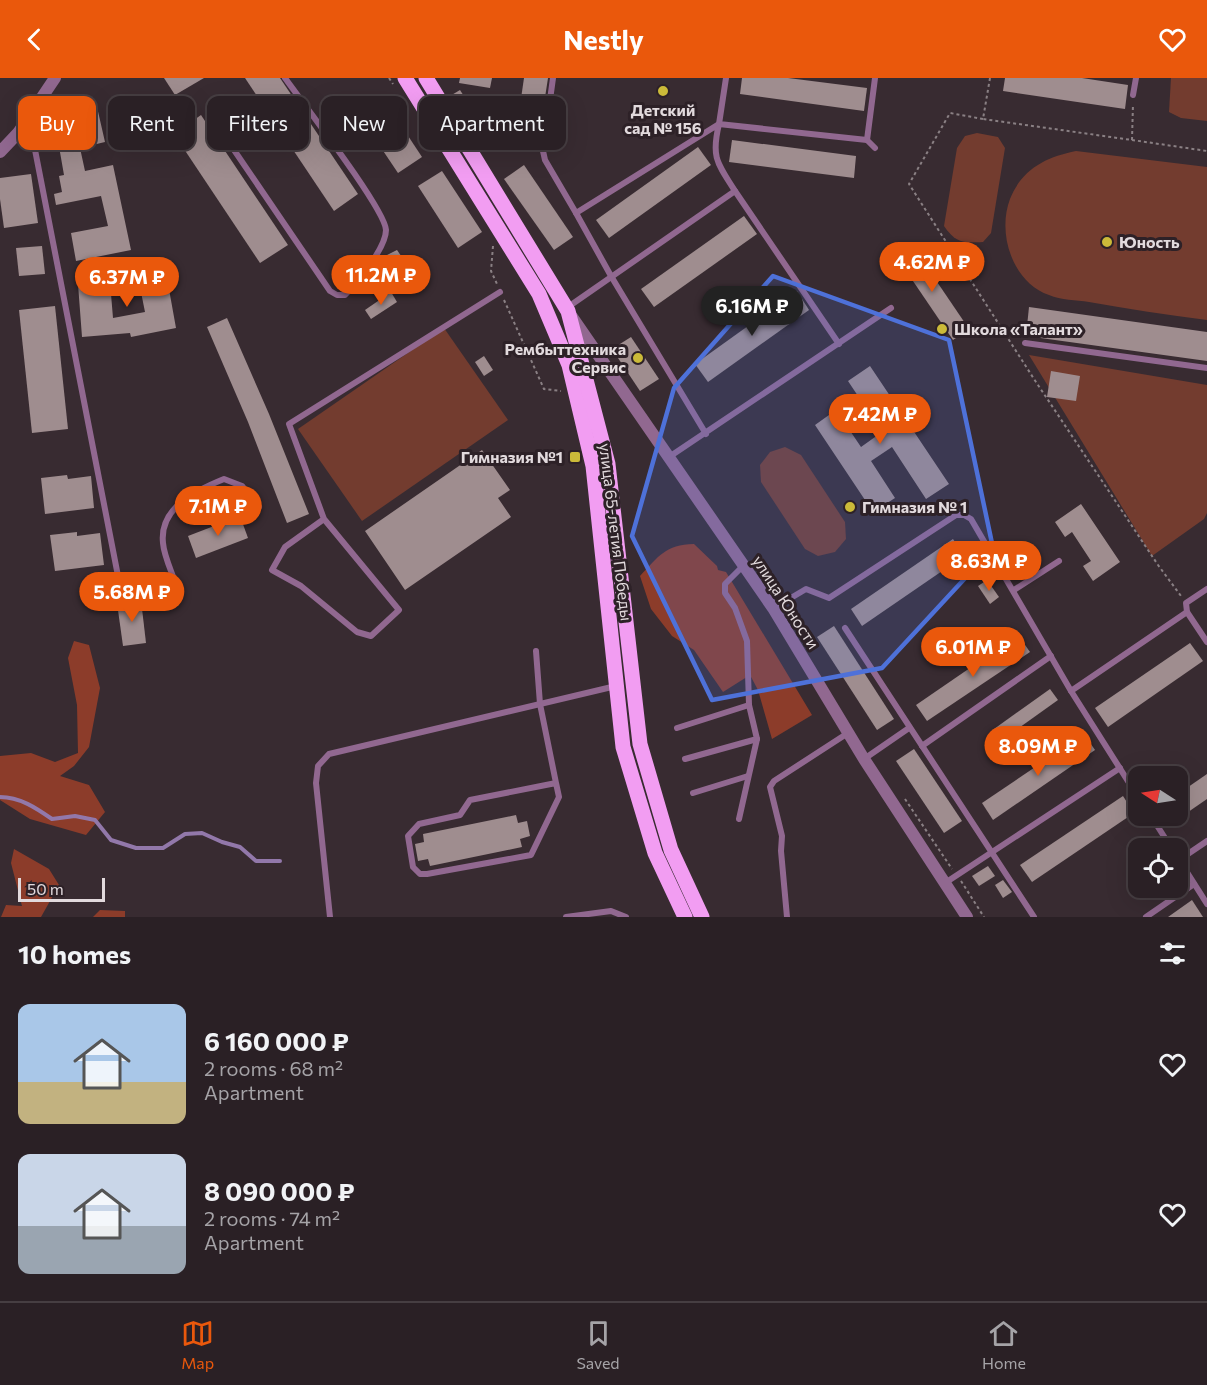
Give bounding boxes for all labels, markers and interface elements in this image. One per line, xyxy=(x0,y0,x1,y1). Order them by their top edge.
icon: back xyxy=(18,23,51,56)
text: Nestly xyxy=(563,23,644,56)
icon: heart xyxy=(1156,23,1189,56)
marker: Детский сад № 156 xyxy=(656,84,670,98)
chip: Buy xyxy=(18,96,96,150)
chip: Rent xyxy=(108,96,195,150)
chip: Filters xyxy=(207,96,309,150)
chip: New xyxy=(321,96,407,150)
chip: Apartment xyxy=(419,96,566,150)
place label: Детский сад № 156 xyxy=(624,100,702,137)
place label: Юность xyxy=(1119,232,1180,251)
marker: Юность xyxy=(1100,235,1114,249)
pin: 4.62M ₽ xyxy=(877,242,987,293)
text: 4.62M ₽ xyxy=(893,249,971,273)
pin: 11.2M ₽ xyxy=(326,255,436,306)
pin: 6.37M ₽ xyxy=(72,257,182,308)
text: 11.2M ₽ xyxy=(345,262,417,286)
text: 6.37M ₽ xyxy=(89,264,165,288)
pin: 6.16M ₽ xyxy=(697,286,807,337)
text: 6.16M ₽ xyxy=(715,293,789,317)
place label: Школа «Талант» xyxy=(954,319,1083,338)
marker: Школа «Талант» xyxy=(935,322,949,336)
place label: Рембыттехника Сервис xyxy=(504,339,626,376)
marker: Рембыттехника Сервис xyxy=(631,351,645,365)
pin: 7.42M ₽ xyxy=(825,394,935,445)
text: 7.42M ₽ xyxy=(843,401,917,425)
street label: улица 65-летия Победы xyxy=(596,442,637,622)
place label: Гимназия №1 xyxy=(461,447,563,466)
marker: Гимназия №1 xyxy=(568,450,582,464)
pin: 7.1M ₽ xyxy=(169,486,267,537)
text: 7.1M ₽ xyxy=(189,493,247,517)
place label: Гимназия № 1 xyxy=(862,497,967,516)
marker: Гимназия № 1 xyxy=(843,500,857,514)
pin: 8.63M ₽ xyxy=(934,541,1044,592)
text: 8.63M ₽ xyxy=(950,548,1028,572)
street label: улица Юности xyxy=(749,551,824,652)
pin: 5.68M ₽ xyxy=(77,572,187,623)
text: 5.68M ₽ xyxy=(93,579,171,603)
pin: 6.01M ₽ xyxy=(918,627,1028,678)
text: 6.01M ₽ xyxy=(935,634,1011,658)
pin: 8.09M ₽ xyxy=(983,726,1093,777)
text: 8.09M ₽ xyxy=(998,733,1078,757)
north arrow xyxy=(1128,766,1188,826)
map controls xyxy=(1128,766,1188,898)
button: locate xyxy=(1128,838,1188,898)
scale bar xyxy=(18,875,105,902)
text: 50 m xyxy=(27,879,64,898)
icon: filters xyxy=(1156,937,1189,970)
text: 10 homes xyxy=(18,938,131,969)
text: 6 160 000 ₽ xyxy=(204,1025,349,1056)
icon: home xyxy=(66,1028,138,1100)
icon: heart xyxy=(1156,1048,1189,1081)
text: 2 rooms · 68 m² xyxy=(204,1056,343,1080)
text: Apartment xyxy=(204,1080,304,1104)
text: 8 090 000 ₽ xyxy=(204,1175,355,1206)
icon: home xyxy=(66,1178,138,1250)
icon: heart xyxy=(1156,1198,1189,1231)
text: 2 rooms · 74 m² xyxy=(204,1206,340,1230)
text: Apartment xyxy=(204,1230,304,1254)
tab: Map xyxy=(181,1317,214,1372)
tab: Saved xyxy=(576,1317,620,1372)
tab: Home xyxy=(982,1317,1026,1372)

